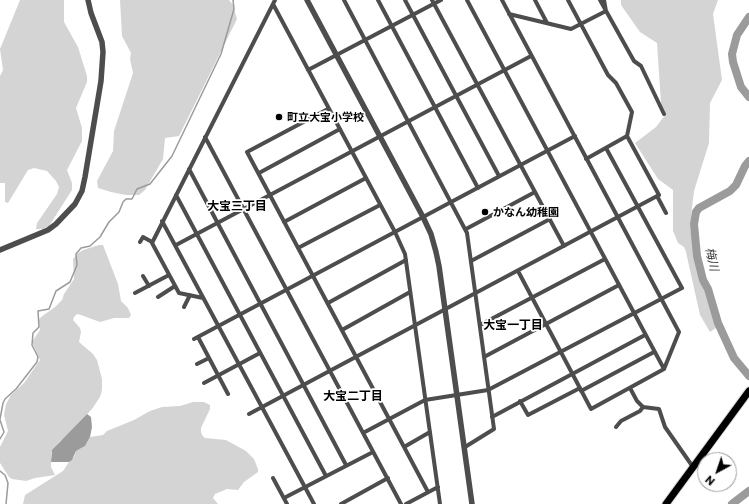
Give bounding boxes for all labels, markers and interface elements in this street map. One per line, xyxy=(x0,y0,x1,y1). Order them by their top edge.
place label: 町立大宝小学校 xyxy=(287,110,364,124)
marker: 町立大宝小学校 xyxy=(274,112,284,122)
district label: 大宝三丁目 xyxy=(207,199,267,213)
place label: かなん幼稚園 xyxy=(493,205,559,219)
marker: かなん幼稚園 xyxy=(480,207,490,217)
water label: 梅川 xyxy=(702,246,722,272)
district label: 大宝一丁目 xyxy=(483,318,543,332)
district label: 大宝二丁目 xyxy=(323,389,383,403)
north arrow xyxy=(697,452,737,492)
text: N xyxy=(702,473,717,488)

